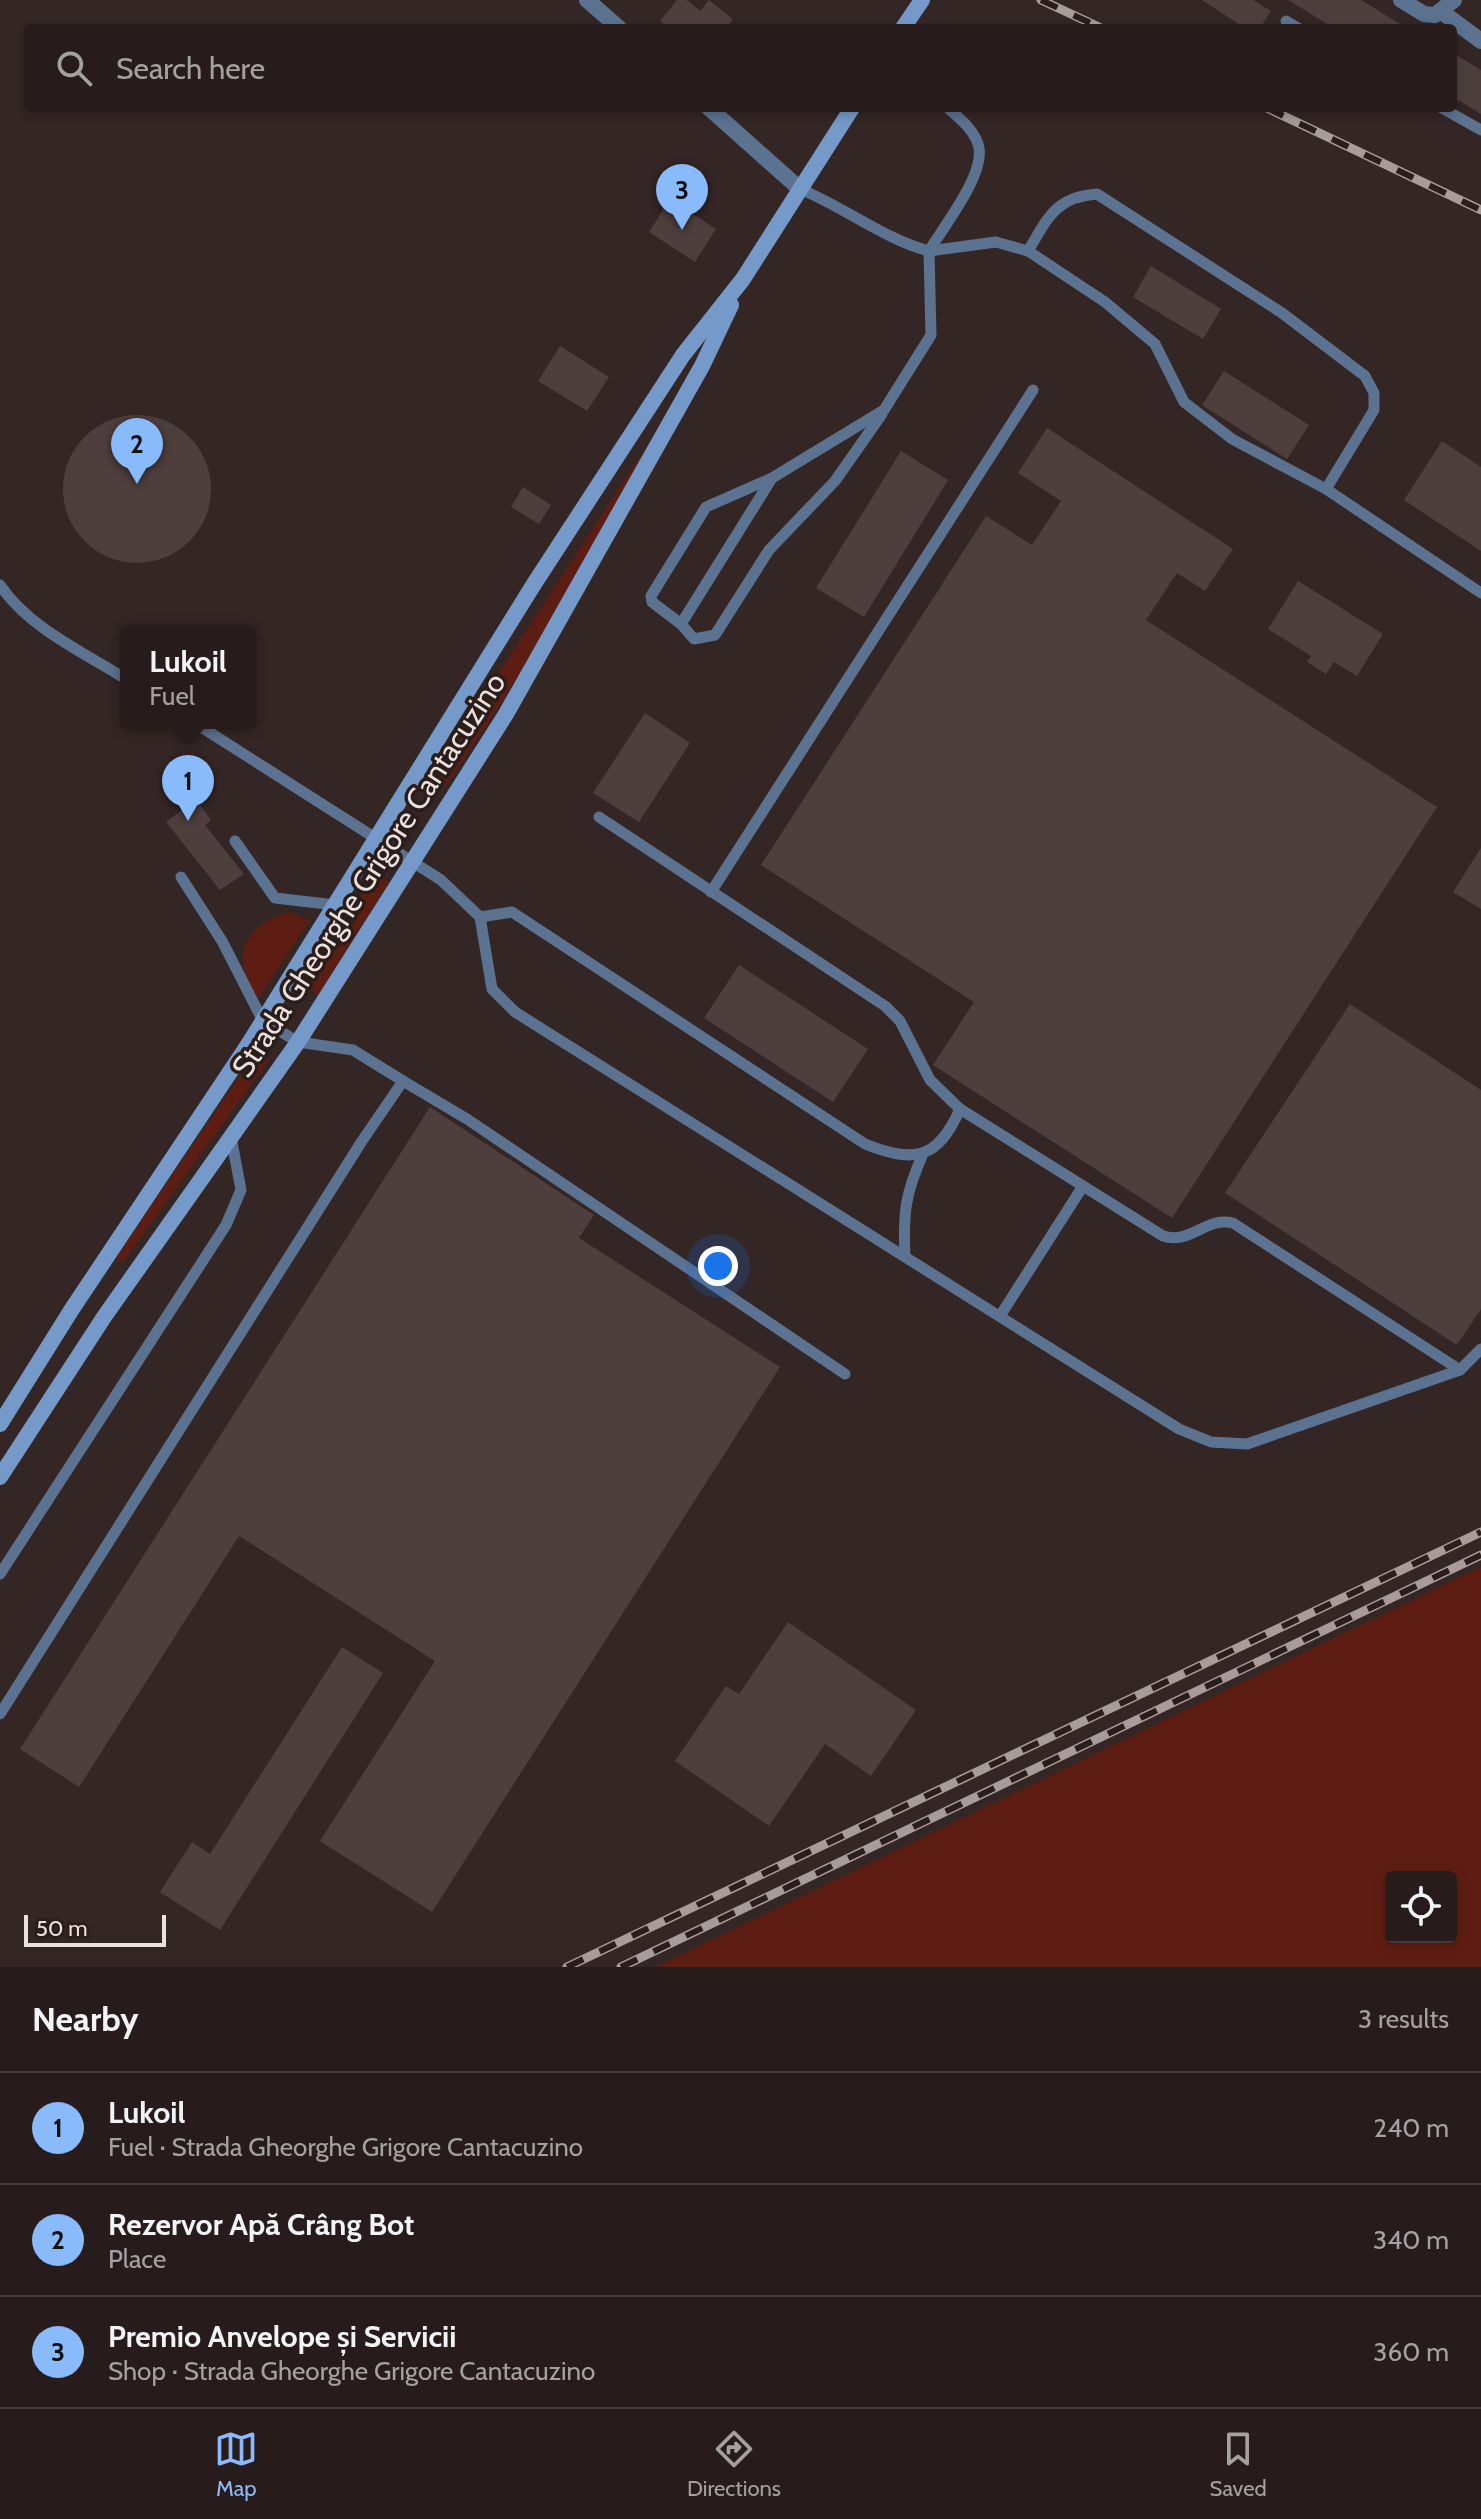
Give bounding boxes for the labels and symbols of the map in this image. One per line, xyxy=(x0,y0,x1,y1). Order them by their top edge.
pin: 3 xyxy=(656,164,708,230)
pin: 2 xyxy=(111,418,163,484)
street label: Strada Gheorghe Grigore Cantacuzino xyxy=(224,666,513,1084)
pin: 1 xyxy=(162,755,214,821)
your location xyxy=(698,1246,738,1286)
scale bar xyxy=(24,1911,166,1947)

